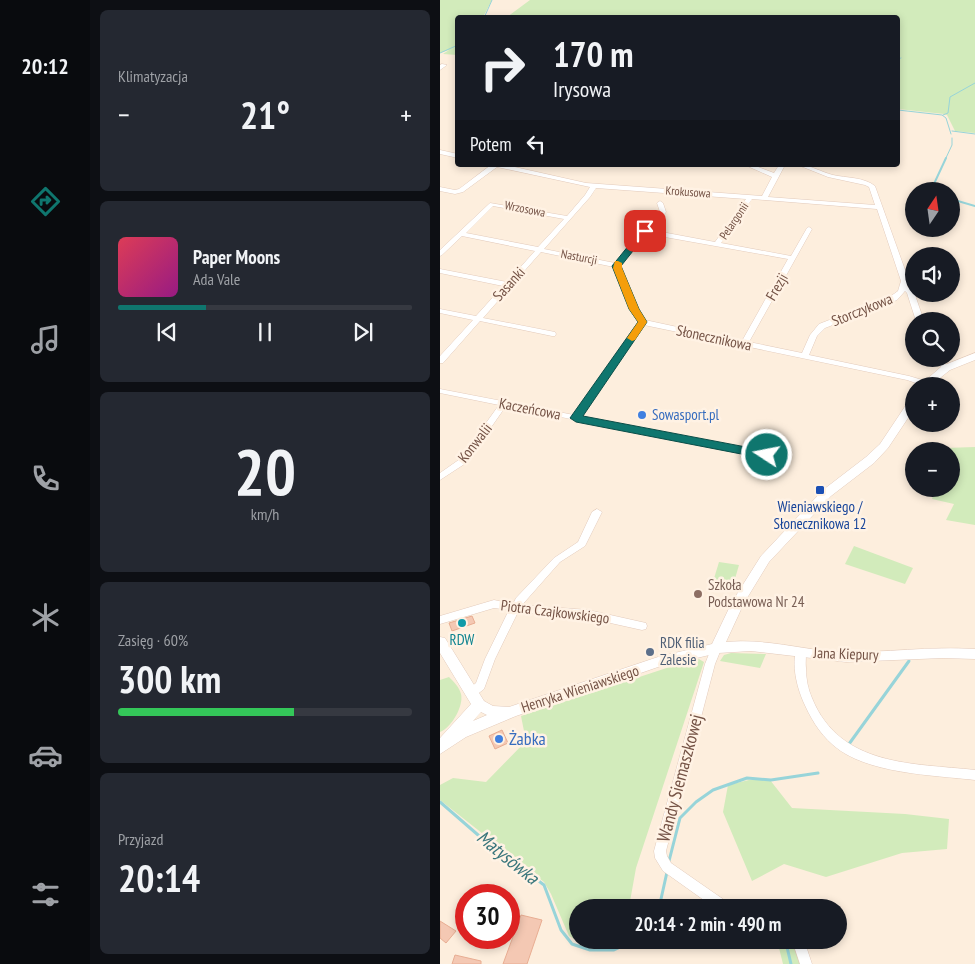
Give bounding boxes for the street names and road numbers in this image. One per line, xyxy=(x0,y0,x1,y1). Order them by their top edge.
street label: Krokusowa xyxy=(665,182,711,201)
street label: Wrzosowa xyxy=(503,197,547,220)
street label: Pelargonii xyxy=(716,199,751,242)
street label: Nasturcji xyxy=(560,246,598,267)
street label: Sasanki xyxy=(488,263,529,305)
street label: Frezji xyxy=(761,270,792,304)
street label: Storczykowa xyxy=(829,289,895,330)
street label: Słonecznikowa xyxy=(675,320,753,355)
street label: Kaczeńcowa xyxy=(498,393,563,424)
street label: Konwalii xyxy=(453,419,496,466)
street label: Piotra Czajkowskiego xyxy=(500,595,610,628)
street label: Jana Kiepury xyxy=(812,643,879,664)
street label: Henryka Wieniawskiego xyxy=(519,661,641,717)
street label: Wandy Siemaszkowej xyxy=(651,712,708,844)

